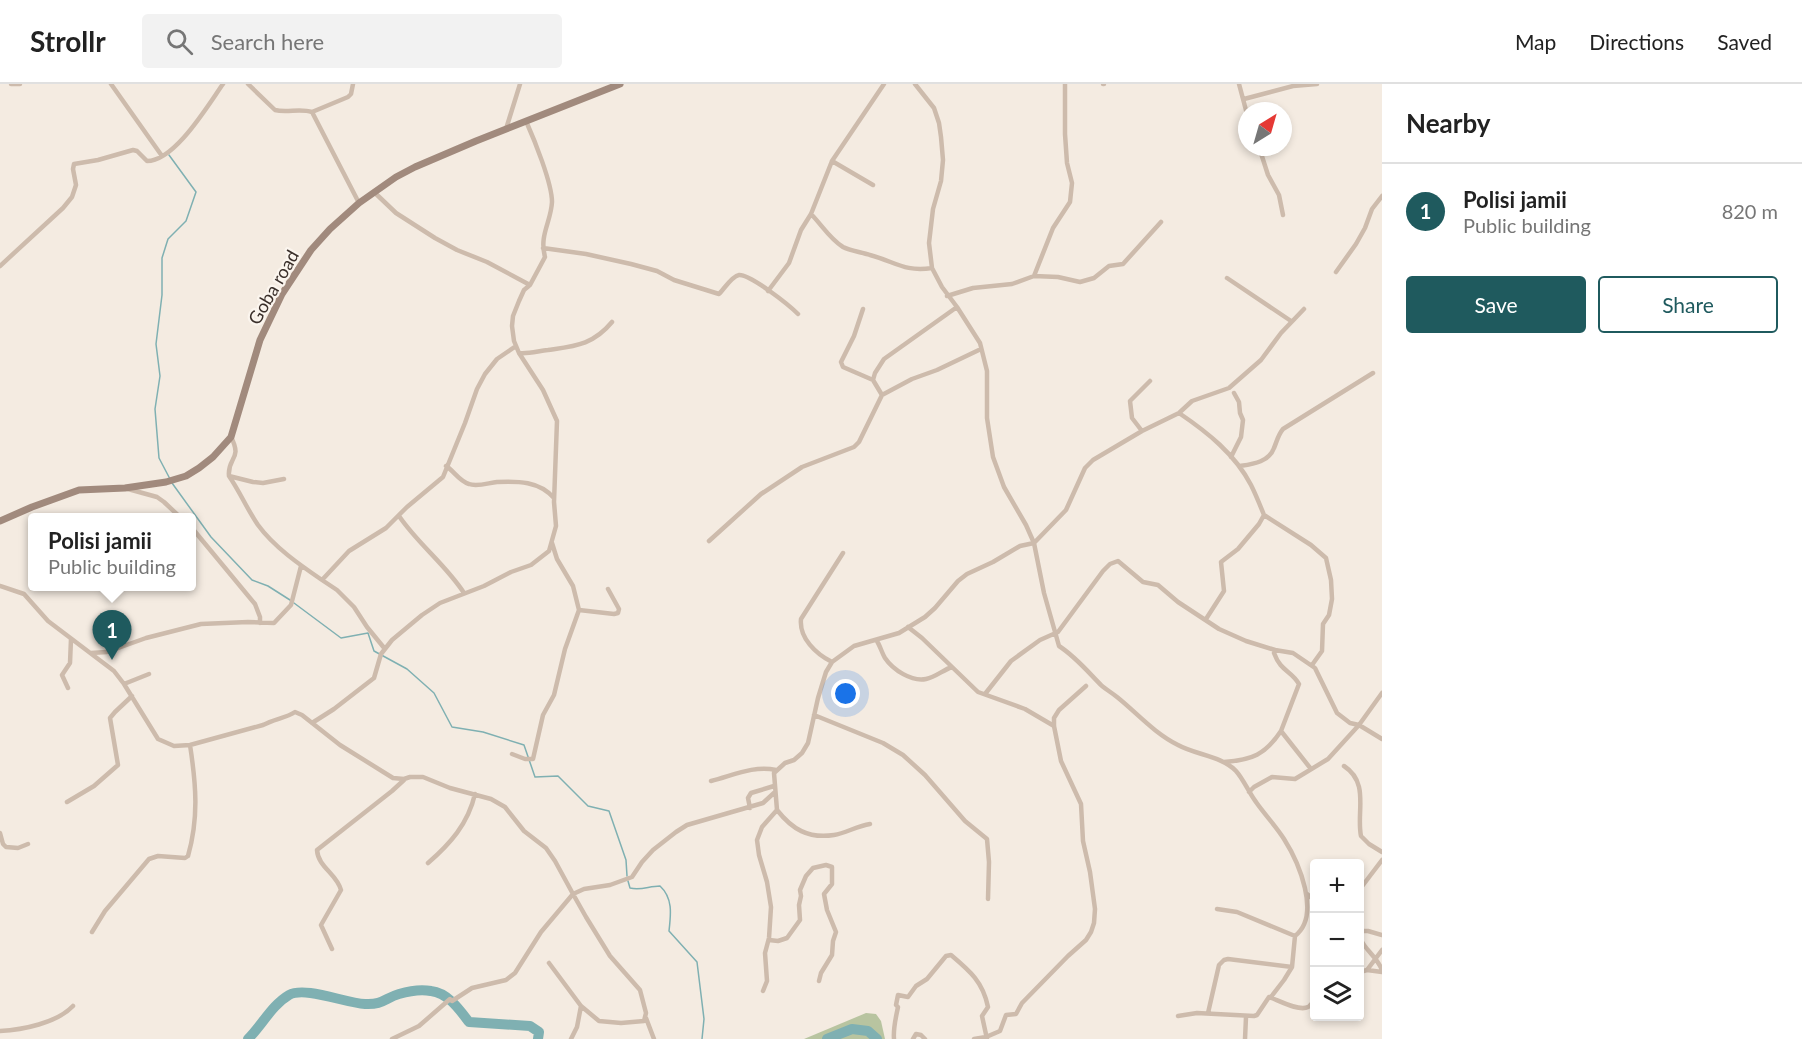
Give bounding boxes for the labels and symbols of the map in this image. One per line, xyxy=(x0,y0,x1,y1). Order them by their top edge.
north arrow xyxy=(1238,102,1292,156)
street label: Goba road xyxy=(243,246,303,328)
pin: 1 xyxy=(92,610,132,660)
your location xyxy=(831,679,860,708)

